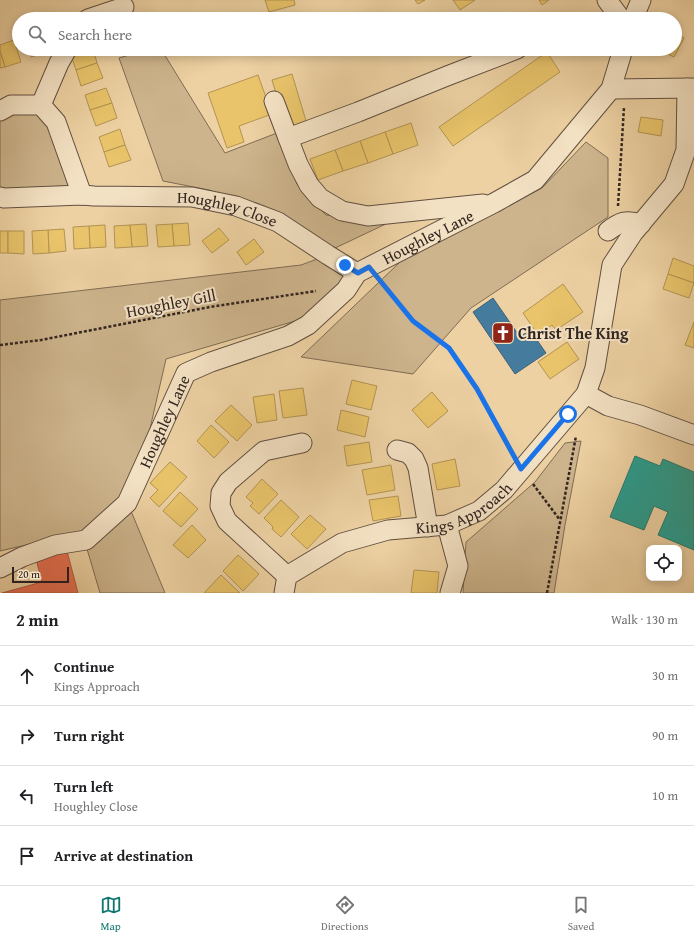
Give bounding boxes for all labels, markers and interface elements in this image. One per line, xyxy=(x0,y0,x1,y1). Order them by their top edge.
search box xyxy=(12,12,682,56)
icon: search xyxy=(26,23,48,45)
text: Search here xyxy=(58,24,132,45)
street label: Houghley Close xyxy=(177,185,281,233)
street label: Houghley Lane xyxy=(378,203,478,270)
route end xyxy=(336,256,354,274)
street label: Houghley Gill xyxy=(124,282,218,323)
church icon: Christ The King xyxy=(490,320,516,346)
place label: Christ The King xyxy=(518,321,629,345)
street label: Houghley Lane xyxy=(133,371,196,472)
route start xyxy=(559,405,577,423)
street label: Kings Approach xyxy=(415,477,518,540)
map controls xyxy=(646,545,682,581)
button: locate xyxy=(646,545,682,581)
scale bar xyxy=(12,565,69,584)
text: 20 m xyxy=(18,566,40,582)
text: 2 min xyxy=(16,607,58,632)
text: Walk · 130 m xyxy=(611,610,678,629)
text: Continue xyxy=(54,656,115,677)
icon: ahead xyxy=(16,665,38,687)
text: 30 m xyxy=(652,666,678,685)
text: Kings Approach xyxy=(54,677,140,696)
icon: right xyxy=(16,725,38,747)
text: Turn right xyxy=(54,725,125,746)
text: 90 m xyxy=(652,726,678,745)
text: Turn left xyxy=(54,776,113,797)
icon: left xyxy=(16,785,38,807)
text: 10 m xyxy=(652,786,678,805)
text: Houghley Close xyxy=(54,797,138,816)
icon: arrive xyxy=(16,845,38,867)
text: Arrive at destination xyxy=(54,845,193,866)
tab: Map xyxy=(100,894,122,934)
tab: Directions xyxy=(321,894,368,934)
tab: Saved xyxy=(568,894,594,934)

